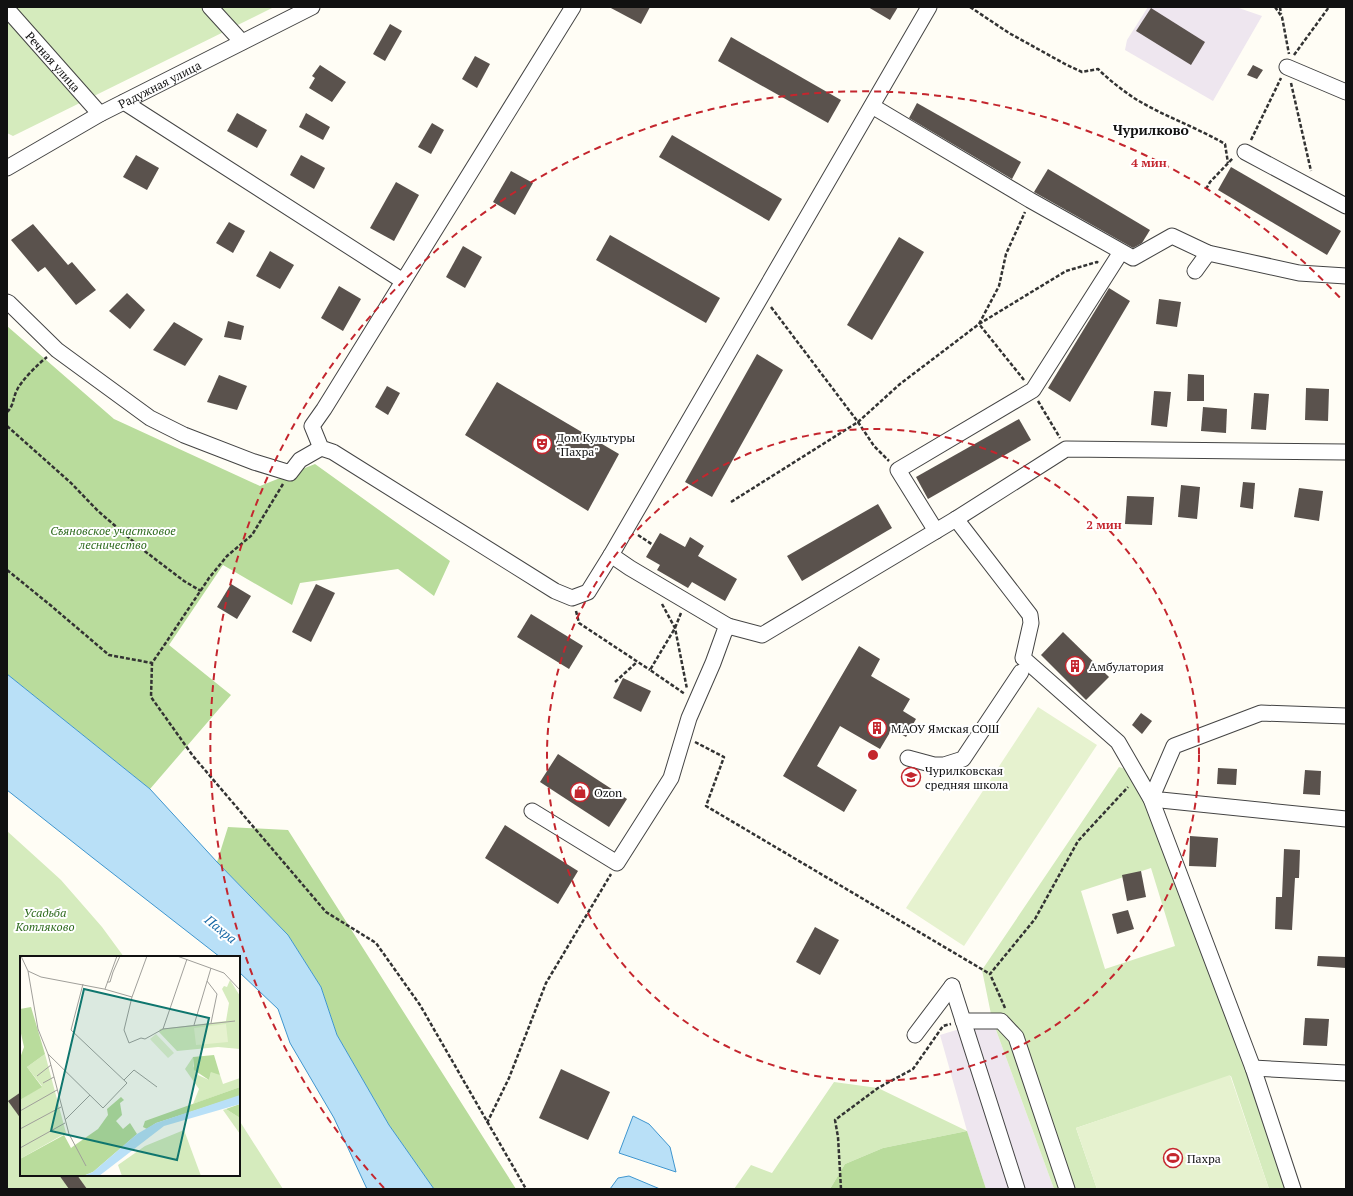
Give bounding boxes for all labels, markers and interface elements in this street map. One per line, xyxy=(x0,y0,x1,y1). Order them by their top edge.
street label: Речная улица xyxy=(23,28,84,95)
street label: Радужная улица xyxy=(115,57,203,111)
district label: Чурилково xyxy=(1113,120,1189,139)
text: 4 мин xyxy=(1131,155,1167,170)
place label: Дом Культуры "Пахра" xyxy=(556,430,635,459)
theatre icon: Дом Культуры "Пахра" xyxy=(531,433,553,455)
text: 2 мин xyxy=(1086,517,1122,532)
park label: Съяновское участковое лесничество xyxy=(50,523,176,552)
building icon: Амбулатория xyxy=(1064,655,1086,677)
place label: Амбулатория xyxy=(1089,659,1164,674)
building icon: МАОУ Ямская СОШ xyxy=(866,717,888,739)
place label: МАОУ Ямская СОШ xyxy=(891,721,999,736)
centre of rings xyxy=(866,748,880,762)
place label: Чурилковская средняя школа xyxy=(925,763,1008,792)
school or university icon: Чурилковская средняя школа xyxy=(900,766,922,788)
shop icon: Ozon xyxy=(569,781,591,803)
place label: Ozon xyxy=(594,785,622,800)
park label: Усадьба Котляково xyxy=(14,905,75,934)
water label: Пахра xyxy=(201,910,241,947)
inset map xyxy=(20,956,240,1176)
sports icon: Пахра xyxy=(1162,1147,1184,1169)
place label: Пахра xyxy=(1187,1151,1221,1166)

